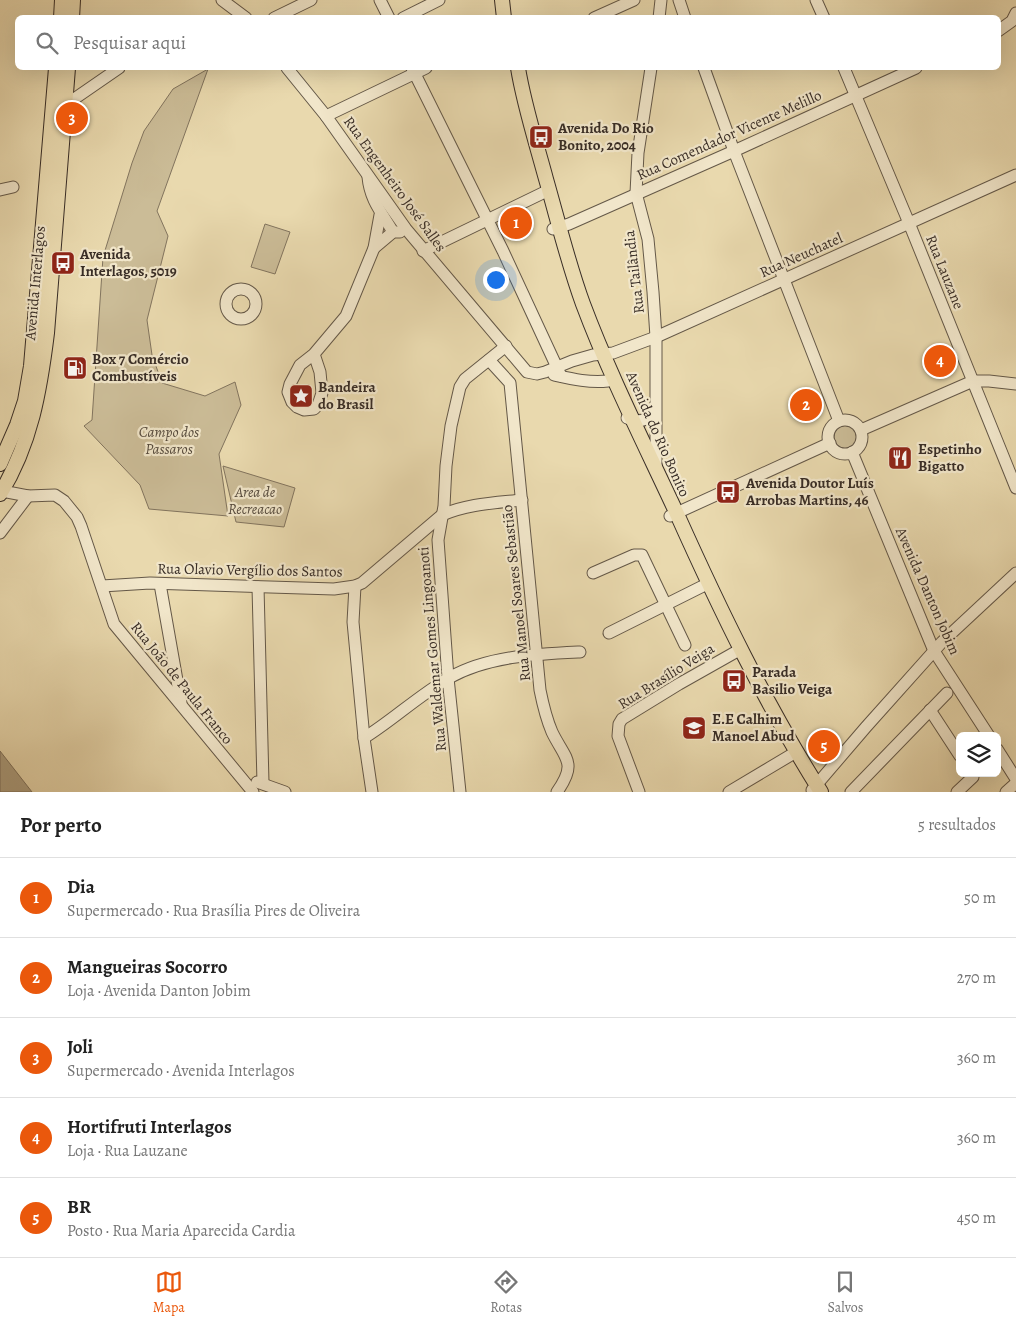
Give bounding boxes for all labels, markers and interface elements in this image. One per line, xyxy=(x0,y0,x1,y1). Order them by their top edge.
search box xyxy=(15,15,1001,70)
icon: search xyxy=(33,29,61,57)
text: Pesquisar aqui xyxy=(73,30,186,56)
street label: Rua Comendador Vicente Melillo xyxy=(633,85,825,185)
pin: 3 xyxy=(56,99,88,137)
street label: Rua Engenheiro José Salles xyxy=(339,112,451,256)
place label: Avenida Do Rio Bonito, 2004 xyxy=(557,118,654,155)
bus stop icon: Avenida Do Rio Bonito, 2004 xyxy=(528,124,554,150)
pin: 1 xyxy=(500,204,532,242)
street label: Avenida Interlagos xyxy=(20,225,50,342)
street label: Rua Neuchatel xyxy=(756,228,846,282)
street label: Rua Tailândia xyxy=(619,229,649,315)
street label: Rua Lauzane xyxy=(921,232,969,312)
place label: Avenida Interlagos, 5019 xyxy=(79,244,177,281)
bus stop icon: Avenida Interlagos, 5019 xyxy=(50,250,76,276)
your location xyxy=(483,267,509,293)
pin: 4 xyxy=(924,342,956,380)
place label: Box 7 Comércio Combustíveis xyxy=(92,349,189,386)
fuel station icon: Box 7 Comércio Combustíveis xyxy=(62,355,88,381)
street label: Avenida do Rio Bonito xyxy=(621,367,695,500)
place label: Bandeira do Brasil xyxy=(318,377,376,414)
place icon: Bandeira do Brasil xyxy=(288,383,314,409)
pin: 2 xyxy=(790,386,822,424)
park label: Campo dos Passaros xyxy=(139,422,199,459)
place label: Espetinho Bigatto xyxy=(918,439,982,476)
restaurant icon: Espetinho Bigatto xyxy=(887,445,913,471)
place label: Avenida Doutor Luís Arrobas Martins, 46 xyxy=(745,473,874,510)
bus stop icon: Avenida Doutor Luís Arrobas Martins, 46 xyxy=(715,479,741,505)
park label: Area de Recreacao xyxy=(228,482,282,519)
street label: Rua Manoel Soares Sebastião xyxy=(497,504,535,682)
street label: Avenida Danton Jobim xyxy=(890,523,965,658)
street label: Rua Waldemar Gomes Lingoanoti xyxy=(413,546,451,752)
street label: Rua Olavio Vergílio dos Santos xyxy=(157,558,343,582)
street label: Rua João de Paula Franco xyxy=(126,618,238,748)
street label: Rua Brasílio Veiga xyxy=(614,638,718,714)
place label: Parada Basilio Veiga xyxy=(752,662,833,699)
bus stop icon: Parada Basilio Veiga xyxy=(721,668,747,694)
place label: E.E Calhim Manoel Abud xyxy=(712,709,795,746)
school or university icon: E.E Calhim Manoel Abud xyxy=(681,715,707,741)
pin: 5 xyxy=(808,727,840,765)
map controls xyxy=(956,732,1001,777)
button: layers xyxy=(956,732,1001,777)
text: Por perto xyxy=(20,811,102,839)
text: 5 resultados xyxy=(918,814,996,836)
text: Dia xyxy=(67,874,95,900)
text: 1 xyxy=(33,887,39,909)
text: 50 m xyxy=(964,887,996,909)
text: Supermercado · Rua Brasília Pires de Oliveira xyxy=(67,900,360,922)
text: Mangueiras Socorro xyxy=(67,954,228,980)
text: 2 xyxy=(32,967,40,989)
text: 270 m xyxy=(957,967,996,989)
text: Loja · Avenida Danton Jobim xyxy=(67,980,251,1002)
text: Joli xyxy=(67,1034,93,1060)
text: 3 xyxy=(33,1047,39,1069)
text: 360 m xyxy=(957,1047,996,1069)
text: Supermercado · Avenida Interlagos xyxy=(67,1060,295,1082)
text: Hortifruti Interlagos xyxy=(67,1114,232,1140)
text: 4 xyxy=(32,1127,40,1149)
text: 360 m xyxy=(957,1127,996,1149)
text: Loja · Rua Lauzane xyxy=(67,1140,188,1162)
text: BR xyxy=(67,1194,91,1220)
text: 5 xyxy=(33,1207,39,1229)
text: 450 m xyxy=(957,1207,996,1229)
text: Posto · Rua Maria Aparecida Cardia xyxy=(67,1220,296,1242)
tab: Mapa xyxy=(153,1268,185,1317)
tab: Rotas xyxy=(490,1268,522,1317)
tab: Salvos xyxy=(828,1268,863,1317)

